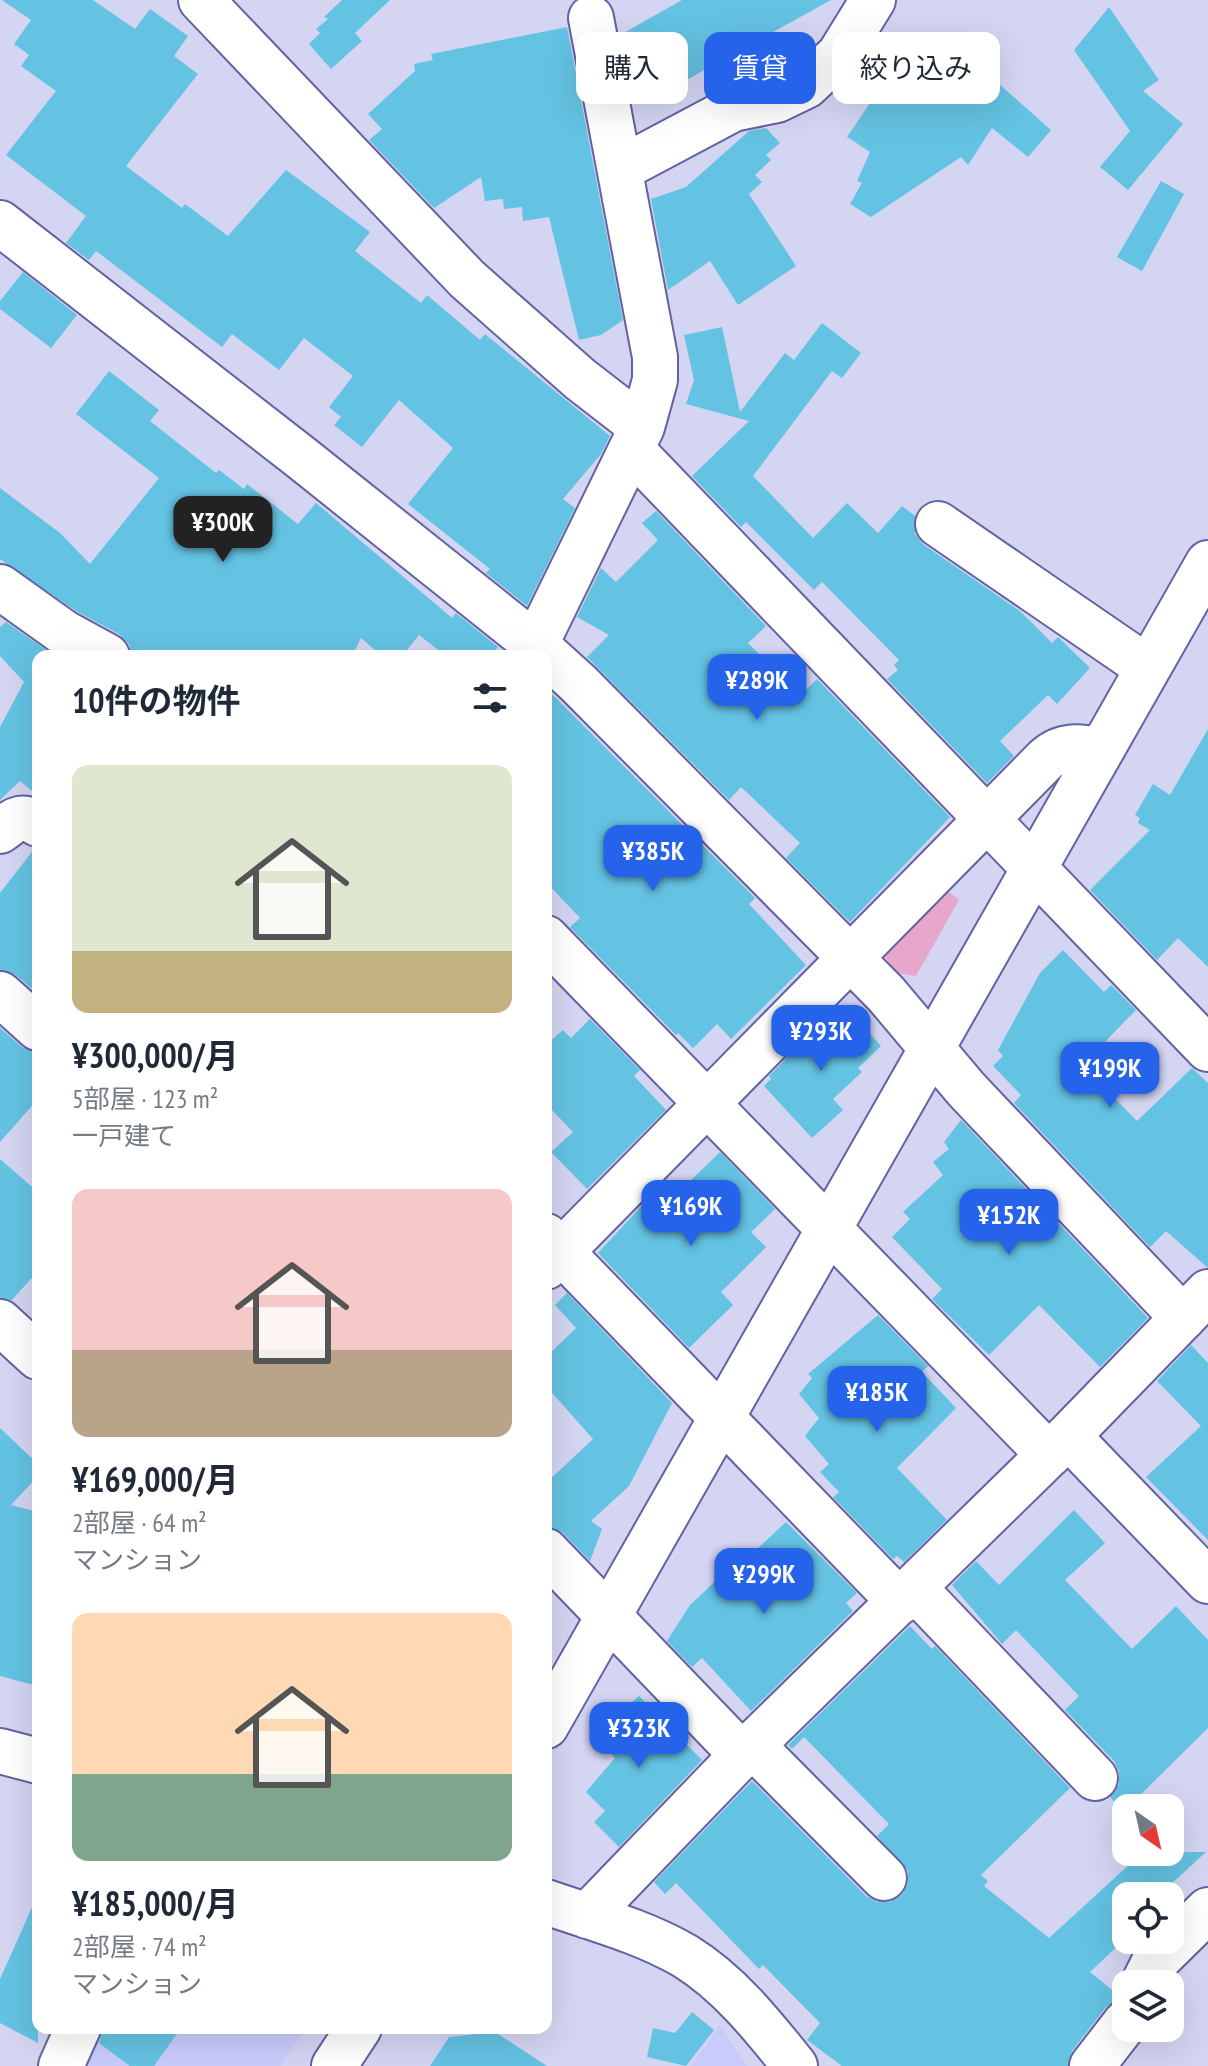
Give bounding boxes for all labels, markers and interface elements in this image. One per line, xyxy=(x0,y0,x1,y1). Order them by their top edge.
chip: 購入 xyxy=(576,32,688,104)
chip: 賃貸 xyxy=(704,32,816,104)
chip: 絞り込み xyxy=(832,32,1000,104)
pin: ¥300K xyxy=(167,496,279,564)
text: ¥300K xyxy=(191,505,255,538)
pin: ¥289K xyxy=(701,654,813,722)
text: ¥289K xyxy=(725,663,789,696)
icon: filters xyxy=(468,676,512,720)
text: 10件の物件 xyxy=(72,678,241,722)
icon: home xyxy=(220,817,364,961)
pin: ¥385K xyxy=(597,825,709,893)
text: ¥385K xyxy=(621,834,685,867)
pin: ¥293K xyxy=(765,1005,877,1073)
text: ¥293K xyxy=(789,1014,853,1047)
text: ¥300,000/月 xyxy=(72,1033,239,1077)
pin: ¥199K xyxy=(1054,1042,1166,1110)
text: ¥199K xyxy=(1078,1051,1142,1084)
text: 5部屋 · 123 m² xyxy=(72,1082,218,1115)
text: 一戸建て xyxy=(72,1119,176,1152)
pin: ¥169K xyxy=(635,1180,747,1248)
text: ¥169K xyxy=(659,1189,723,1222)
pin: ¥152K xyxy=(953,1189,1065,1257)
text: ¥152K xyxy=(977,1198,1041,1231)
icon: home xyxy=(220,1241,364,1385)
pin: ¥185K xyxy=(821,1366,933,1434)
text: ¥185K xyxy=(845,1375,909,1408)
text: ¥169,000/月 xyxy=(72,1457,239,1501)
text: 2部屋 · 64 m² xyxy=(72,1506,207,1539)
text: マンション xyxy=(72,1543,202,1576)
pin: ¥299K xyxy=(708,1548,820,1616)
text: ¥299K xyxy=(732,1557,796,1590)
icon: home xyxy=(220,1665,364,1809)
pin: ¥323K xyxy=(583,1702,695,1770)
text: ¥323K xyxy=(607,1711,671,1744)
north arrow xyxy=(1112,1794,1184,1866)
map controls xyxy=(1112,1794,1184,2042)
text: ¥185,000/月 xyxy=(72,1881,239,1925)
button: locate xyxy=(1112,1882,1184,1954)
text: 2部屋 · 74 m² xyxy=(72,1930,207,1963)
text: マンション xyxy=(72,1967,202,2000)
button: layers xyxy=(1112,1970,1184,2042)

